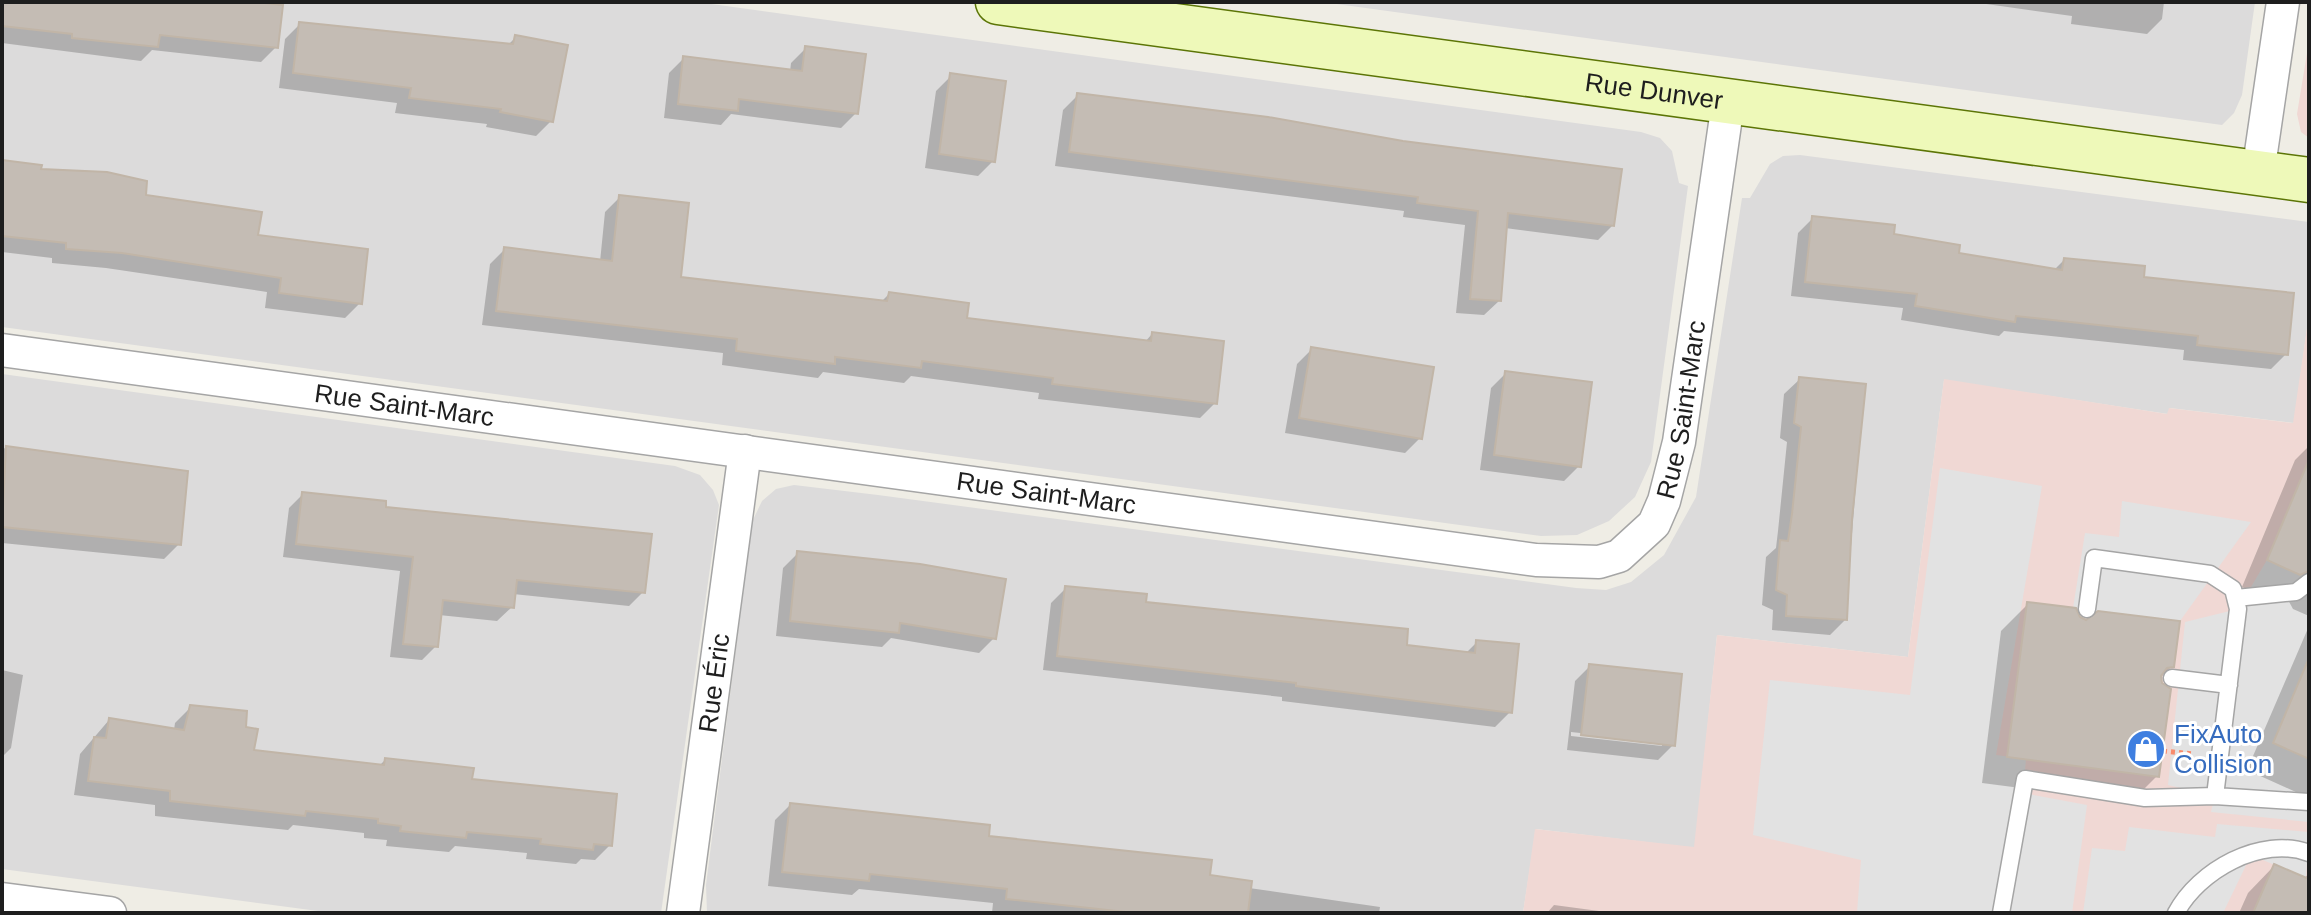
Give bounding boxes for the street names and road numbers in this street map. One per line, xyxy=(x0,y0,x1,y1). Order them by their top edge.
street label: Rue Dunver xyxy=(1583,67,1725,115)
street label: Rue Saint-Marc xyxy=(1650,318,1711,502)
street label: Rue Saint-Marc xyxy=(313,378,496,432)
street label: Rue Saint-Marc xyxy=(955,466,1138,520)
street label: Rue Éric xyxy=(692,632,735,734)

